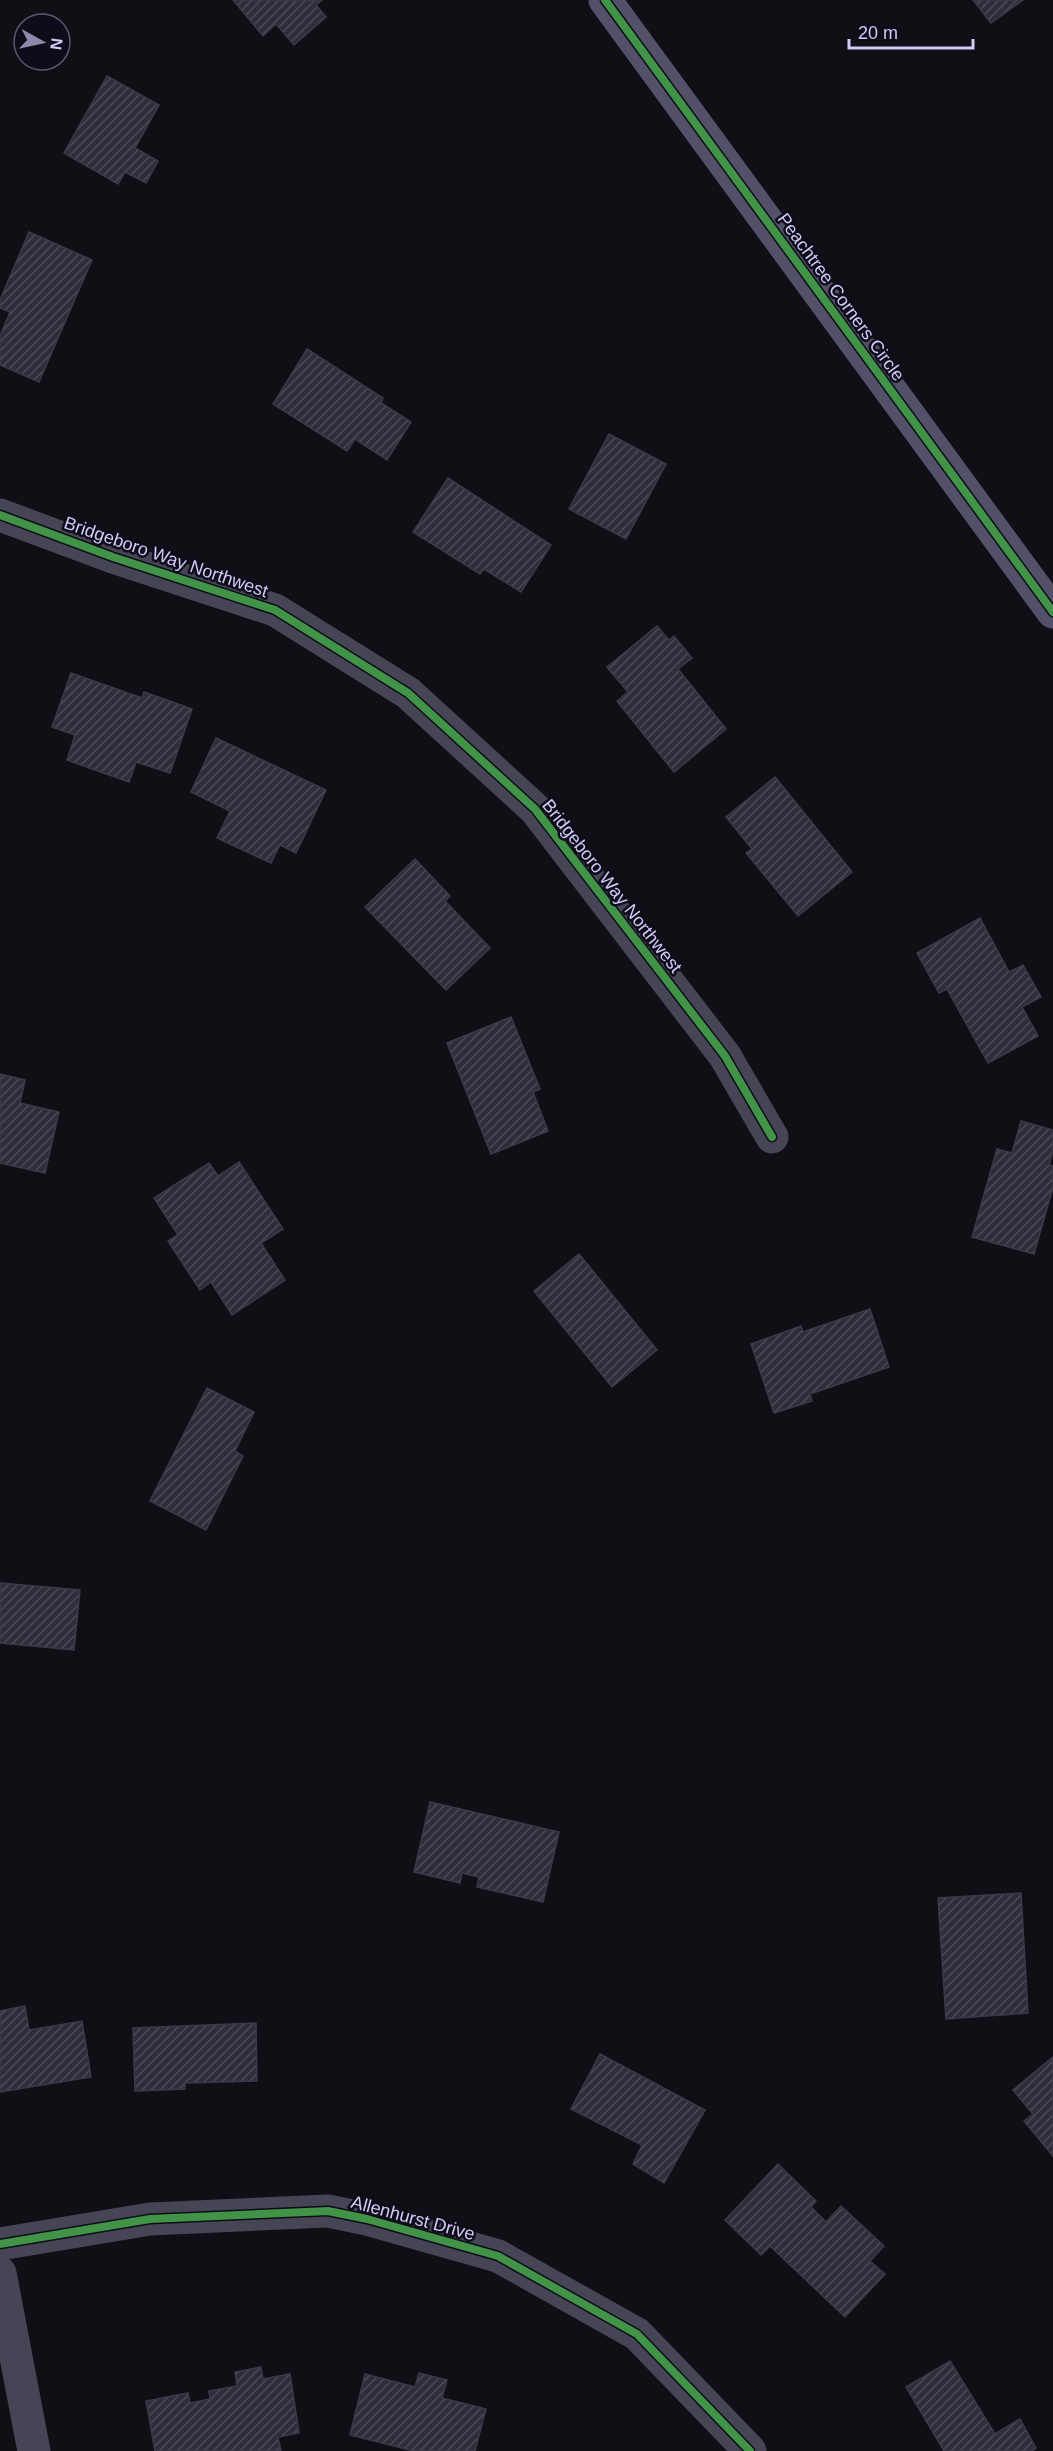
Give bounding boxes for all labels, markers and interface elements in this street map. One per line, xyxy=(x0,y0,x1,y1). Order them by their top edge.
north arrow xyxy=(12,12,72,72)
scale bar xyxy=(849,12,974,50)
text: 20 m xyxy=(858,23,898,43)
text: N xyxy=(47,37,66,51)
street label: Peachtree Corners Circle xyxy=(774,209,908,385)
street label: Bridgeboro Way Northwest xyxy=(61,513,271,601)
street label: Bridgeboro Way Northwest xyxy=(538,795,686,977)
street label: Allenhurst Drive xyxy=(349,2192,477,2244)

